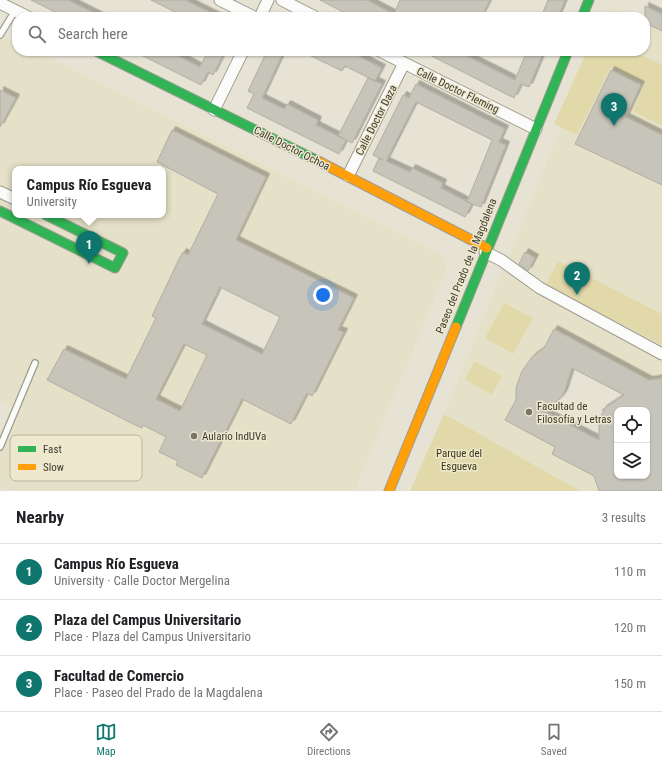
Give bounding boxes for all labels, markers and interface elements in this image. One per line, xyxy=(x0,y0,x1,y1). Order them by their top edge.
search box xyxy=(12,12,650,56)
icon: search xyxy=(26,23,48,45)
text: Search here xyxy=(58,25,128,43)
street label: Calle Doctor Fleming xyxy=(414,65,501,116)
street label: Calle Doctor Daza xyxy=(353,83,400,158)
pin: 3 xyxy=(601,93,627,126)
street label: Calle Doctor Ochoa xyxy=(252,124,332,173)
popup xyxy=(12,166,166,218)
text: Campus Río Esgueva xyxy=(27,176,151,194)
text: University xyxy=(27,194,77,209)
street label: Paseo del Prado de la Magdalena xyxy=(433,197,500,336)
pin: 1 xyxy=(76,231,102,264)
pin: 2 xyxy=(564,262,590,295)
your location xyxy=(313,285,333,305)
place label: Facultad de Filosofía y Letras xyxy=(537,400,611,426)
marker: Facultad de Filosofía y Letras xyxy=(524,407,534,417)
map controls xyxy=(614,407,650,479)
button: locate xyxy=(614,407,650,443)
place label: Aulario IndUVa xyxy=(202,430,266,443)
marker: Aulario IndUVa xyxy=(189,431,199,441)
legend xyxy=(10,435,142,481)
text: Fast xyxy=(43,443,62,456)
button: layers xyxy=(614,443,650,479)
park label: Parque del Esgueva xyxy=(436,447,482,473)
text: Slow xyxy=(43,461,64,474)
text: Nearby xyxy=(16,507,64,527)
text: 3 results xyxy=(602,510,646,525)
text: Campus Río Esgueva xyxy=(54,555,179,573)
text: 1 xyxy=(26,564,32,579)
text: 110 m xyxy=(614,564,646,579)
text: University · Calle Doctor Mergelina xyxy=(54,573,230,588)
text: Plaza del Campus Universitario xyxy=(54,611,241,629)
text: 2 xyxy=(26,620,32,635)
text: 120 m xyxy=(614,620,646,635)
text: Place · Plaza del Campus Universitario xyxy=(54,629,251,644)
text: Facultad de Comercio xyxy=(54,667,184,685)
text: 3 xyxy=(26,676,32,691)
text: 150 m xyxy=(614,676,646,691)
text: Place · Paseo del Prado de la Magdalena xyxy=(54,685,263,700)
tab: Map xyxy=(95,721,117,758)
tab: Directions xyxy=(307,721,351,758)
tab: Saved xyxy=(541,721,567,758)

